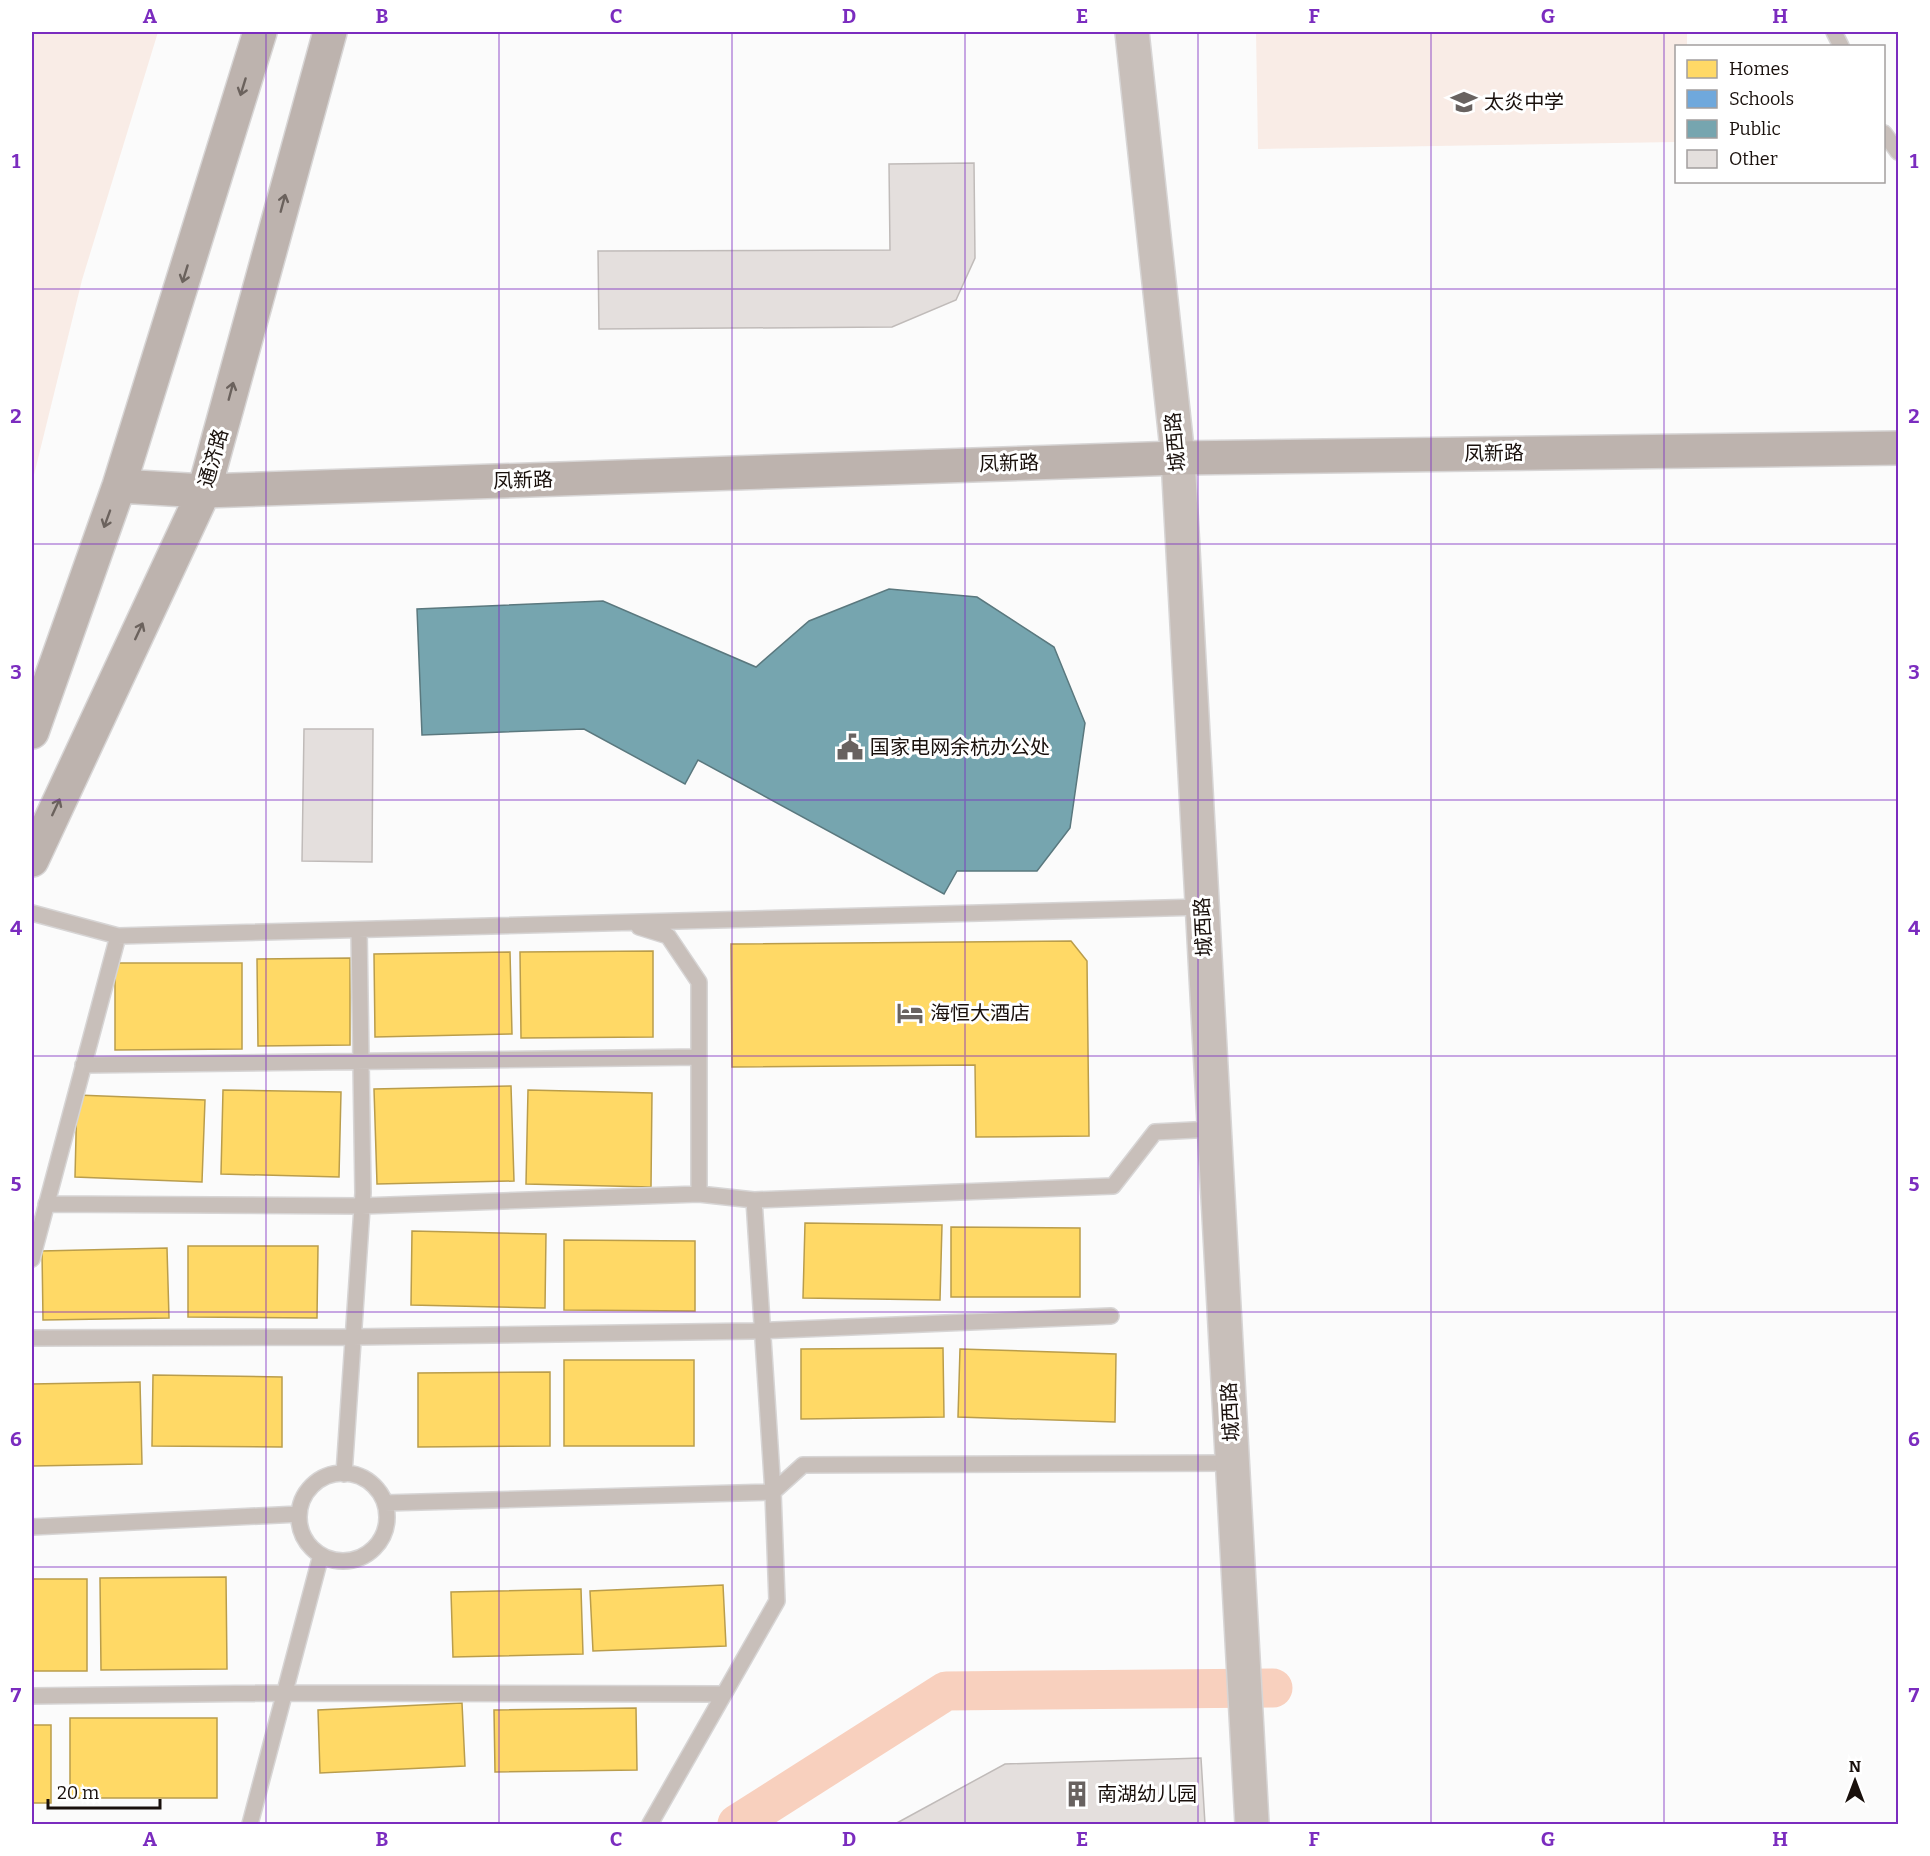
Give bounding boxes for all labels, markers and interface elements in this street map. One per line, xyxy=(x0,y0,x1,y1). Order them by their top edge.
text: A xyxy=(143,4,158,28)
text: B xyxy=(376,4,389,28)
text: C xyxy=(610,4,622,28)
text: D xyxy=(842,4,856,28)
text: E xyxy=(1076,4,1088,28)
text: F xyxy=(1308,4,1320,28)
text: G xyxy=(1541,4,1555,28)
text: H xyxy=(1772,4,1788,28)
legend xyxy=(1675,45,1885,183)
text: Homes xyxy=(1729,58,1789,80)
one-way arrow xyxy=(237,77,248,96)
school or university icon: 太炎中学 xyxy=(1449,87,1479,117)
text: Schools xyxy=(1729,88,1794,110)
place label: 太炎中学 xyxy=(1484,90,1564,114)
text: Public xyxy=(1729,118,1781,140)
text: Other xyxy=(1729,148,1778,170)
text: 1 xyxy=(12,149,21,173)
text: 1 xyxy=(1910,149,1919,173)
one-way arrow xyxy=(278,194,289,213)
one-way arrow xyxy=(179,264,190,283)
one-way arrow xyxy=(226,382,238,401)
text: 2 xyxy=(10,404,22,428)
text: 2 xyxy=(1908,404,1920,428)
street label: 城西路 xyxy=(1160,411,1190,473)
street label: 通济路 xyxy=(193,426,233,490)
street label: 凤新路 xyxy=(1464,440,1524,466)
street label: 凤新路 xyxy=(979,450,1039,476)
street label: 凤新路 xyxy=(493,467,553,493)
one-way arrow xyxy=(101,510,112,528)
one-way arrow xyxy=(133,622,145,640)
text: 3 xyxy=(10,660,22,684)
text: 3 xyxy=(1908,660,1920,684)
public building icon: 国家电网余杭办公处 xyxy=(835,732,865,762)
place label: 国家电网余杭办公处 xyxy=(870,735,1050,759)
one-way arrow xyxy=(51,799,63,817)
street label: 城西路 xyxy=(1189,896,1217,958)
text: 4 xyxy=(10,916,22,940)
text: 4 xyxy=(1908,916,1920,940)
hotel icon: 海恒大酒店 xyxy=(895,998,925,1028)
place label: 海恒大酒店 xyxy=(930,1001,1030,1025)
text: 5 xyxy=(11,1172,22,1196)
text: 5 xyxy=(1909,1172,1920,1196)
street label: 城西路 xyxy=(1216,1381,1244,1443)
text: 6 xyxy=(10,1427,22,1451)
text: 6 xyxy=(1908,1427,1920,1451)
text: 7 xyxy=(11,1683,22,1707)
text: 7 xyxy=(1909,1683,1920,1707)
north arrow xyxy=(1825,1751,1885,1811)
text: N xyxy=(1849,1757,1861,1776)
scale bar xyxy=(48,1772,160,1810)
building icon: 南湖幼儿园 xyxy=(1062,1779,1092,1809)
text: 20 m xyxy=(57,1782,99,1804)
place label: 南湖幼儿园 xyxy=(1097,1782,1197,1806)
text: A xyxy=(143,1827,158,1851)
text: B xyxy=(376,1827,389,1851)
text: C xyxy=(610,1827,622,1851)
text: D xyxy=(842,1827,856,1851)
text: E xyxy=(1076,1827,1088,1851)
text: F xyxy=(1308,1827,1320,1851)
text: G xyxy=(1541,1827,1555,1851)
text: H xyxy=(1772,1827,1788,1851)

